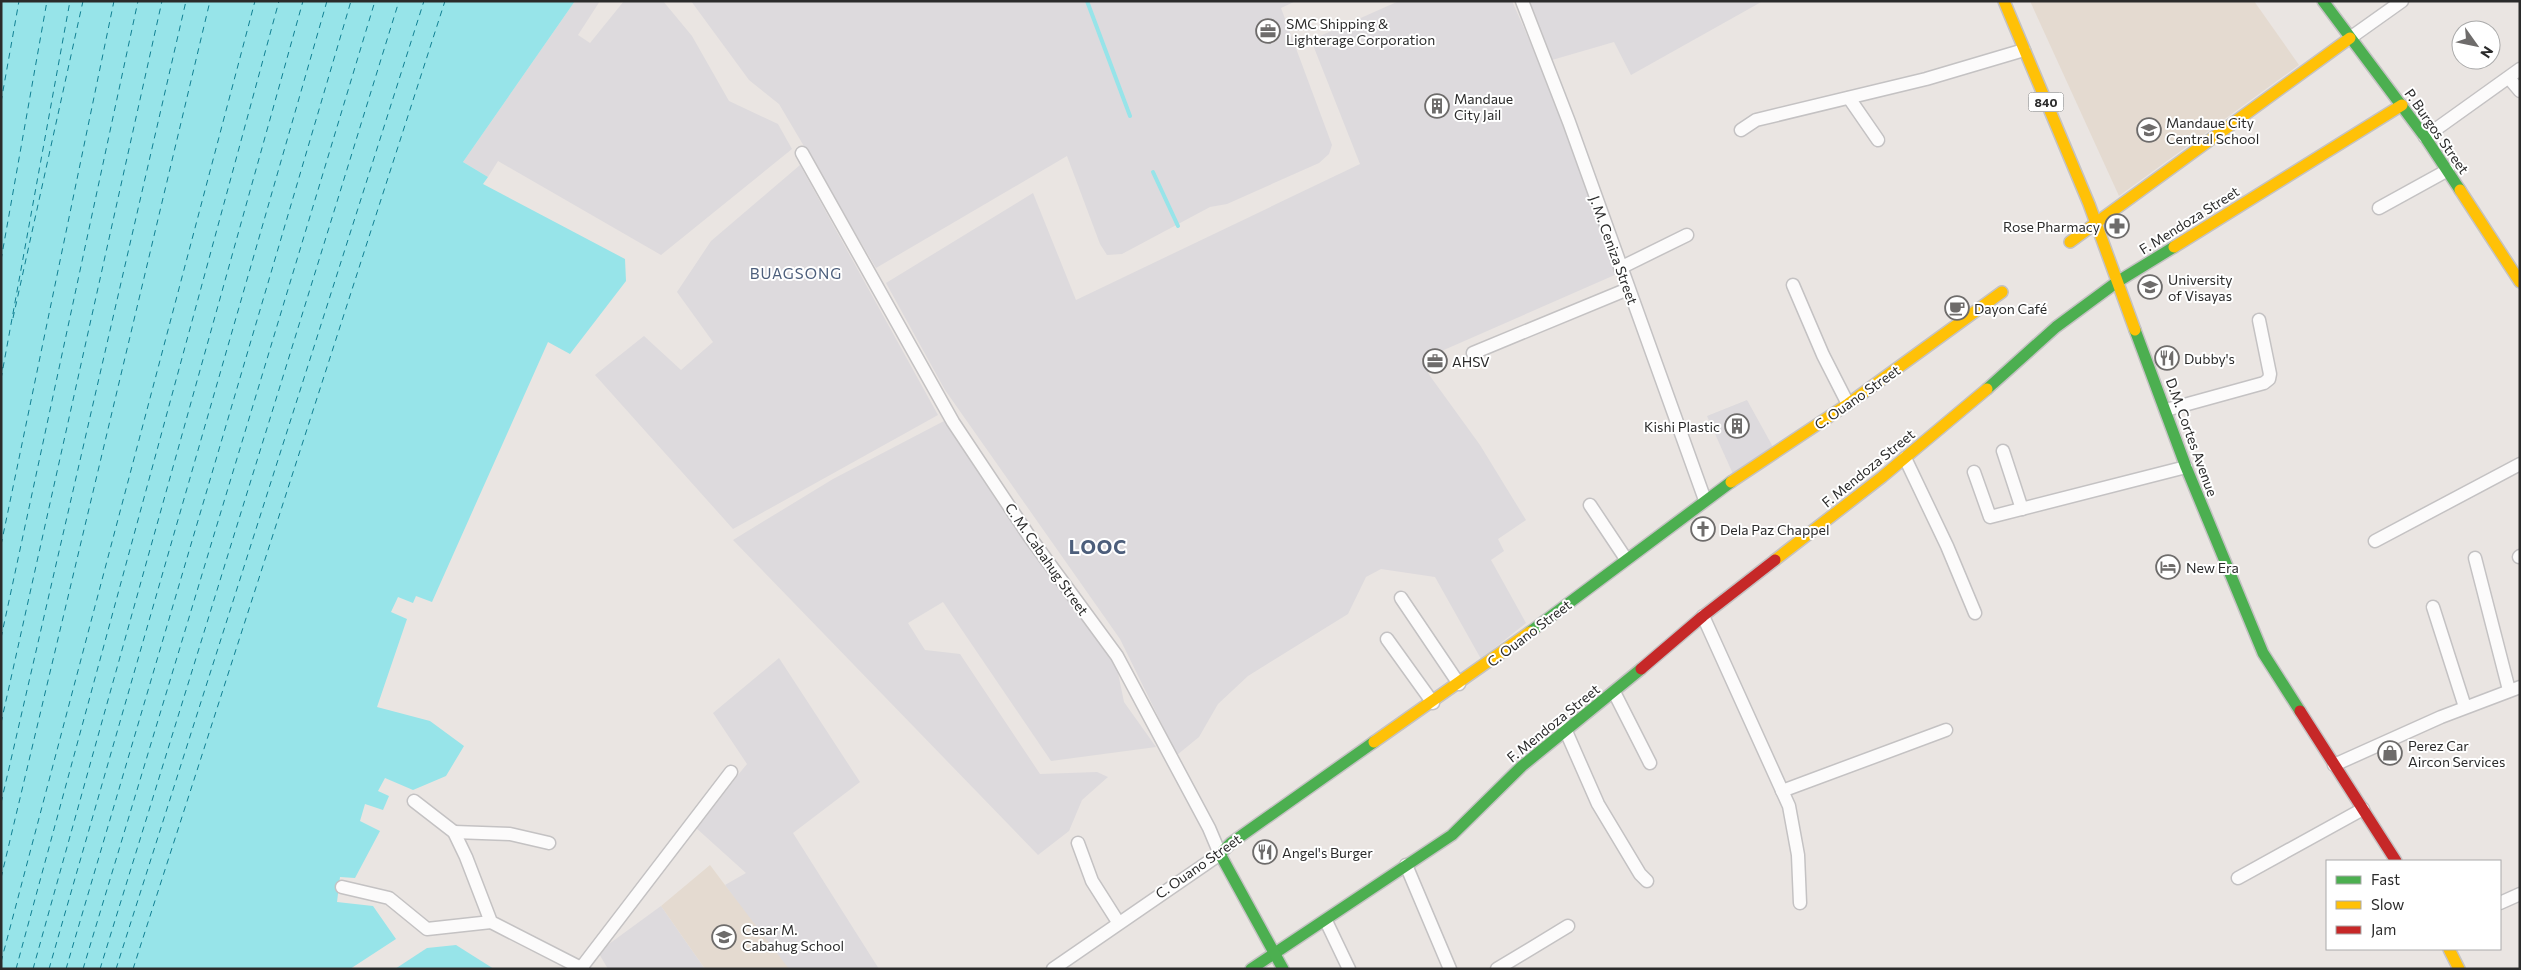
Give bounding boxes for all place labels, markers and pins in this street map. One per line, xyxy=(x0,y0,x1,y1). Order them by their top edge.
place label: SMC Shipping & Lighterage Corporation xyxy=(1286,15,1435,48)
office icon: SMC Shipping & Lighterage Corporation xyxy=(1255,18,1281,44)
place label: Mandaue City Jail xyxy=(1454,90,1513,123)
building icon: Mandaue City Jail xyxy=(1424,93,1450,119)
place label: Mandaue City Central School xyxy=(2166,114,2259,147)
school or university icon: Mandaue City Central School xyxy=(2136,117,2162,143)
pharmacy icon: Rose Pharmacy xyxy=(2104,213,2130,239)
place label: Rose Pharmacy xyxy=(2003,218,2100,235)
place label: University of Visayas xyxy=(2168,271,2232,304)
school or university icon: University of Visayas xyxy=(2137,274,2163,300)
cafe icon: Dayon Café xyxy=(1944,295,1970,321)
place label: Dayon Café xyxy=(1974,300,2047,317)
restaurant icon: Dubby's xyxy=(2154,345,2180,371)
office icon: AHSV xyxy=(1422,348,1448,374)
place label: Dubby's xyxy=(2184,350,2235,367)
place label: AHSV xyxy=(1452,353,1490,370)
building icon: Kishi Plastic xyxy=(1724,413,1750,439)
place label: Kishi Plastic xyxy=(1644,418,1720,435)
church icon: Dela Paz Chappel xyxy=(1690,516,1716,542)
place label: Dela Paz Chappel xyxy=(1720,521,1829,538)
hotel icon: New Era xyxy=(2155,554,2181,580)
place label: New Era xyxy=(2186,559,2239,576)
place label: Perez Car Aircon Services xyxy=(2408,737,2505,770)
shop icon: Perez Car Aircon Services xyxy=(2377,740,2403,766)
restaurant icon: Angel's Burger xyxy=(1252,839,1278,865)
place label: Angel's Burger xyxy=(1282,844,1373,861)
place label: Cesar M. Cabahug School xyxy=(742,921,844,954)
school or university icon: Cesar M. Cabahug School xyxy=(711,924,737,950)

